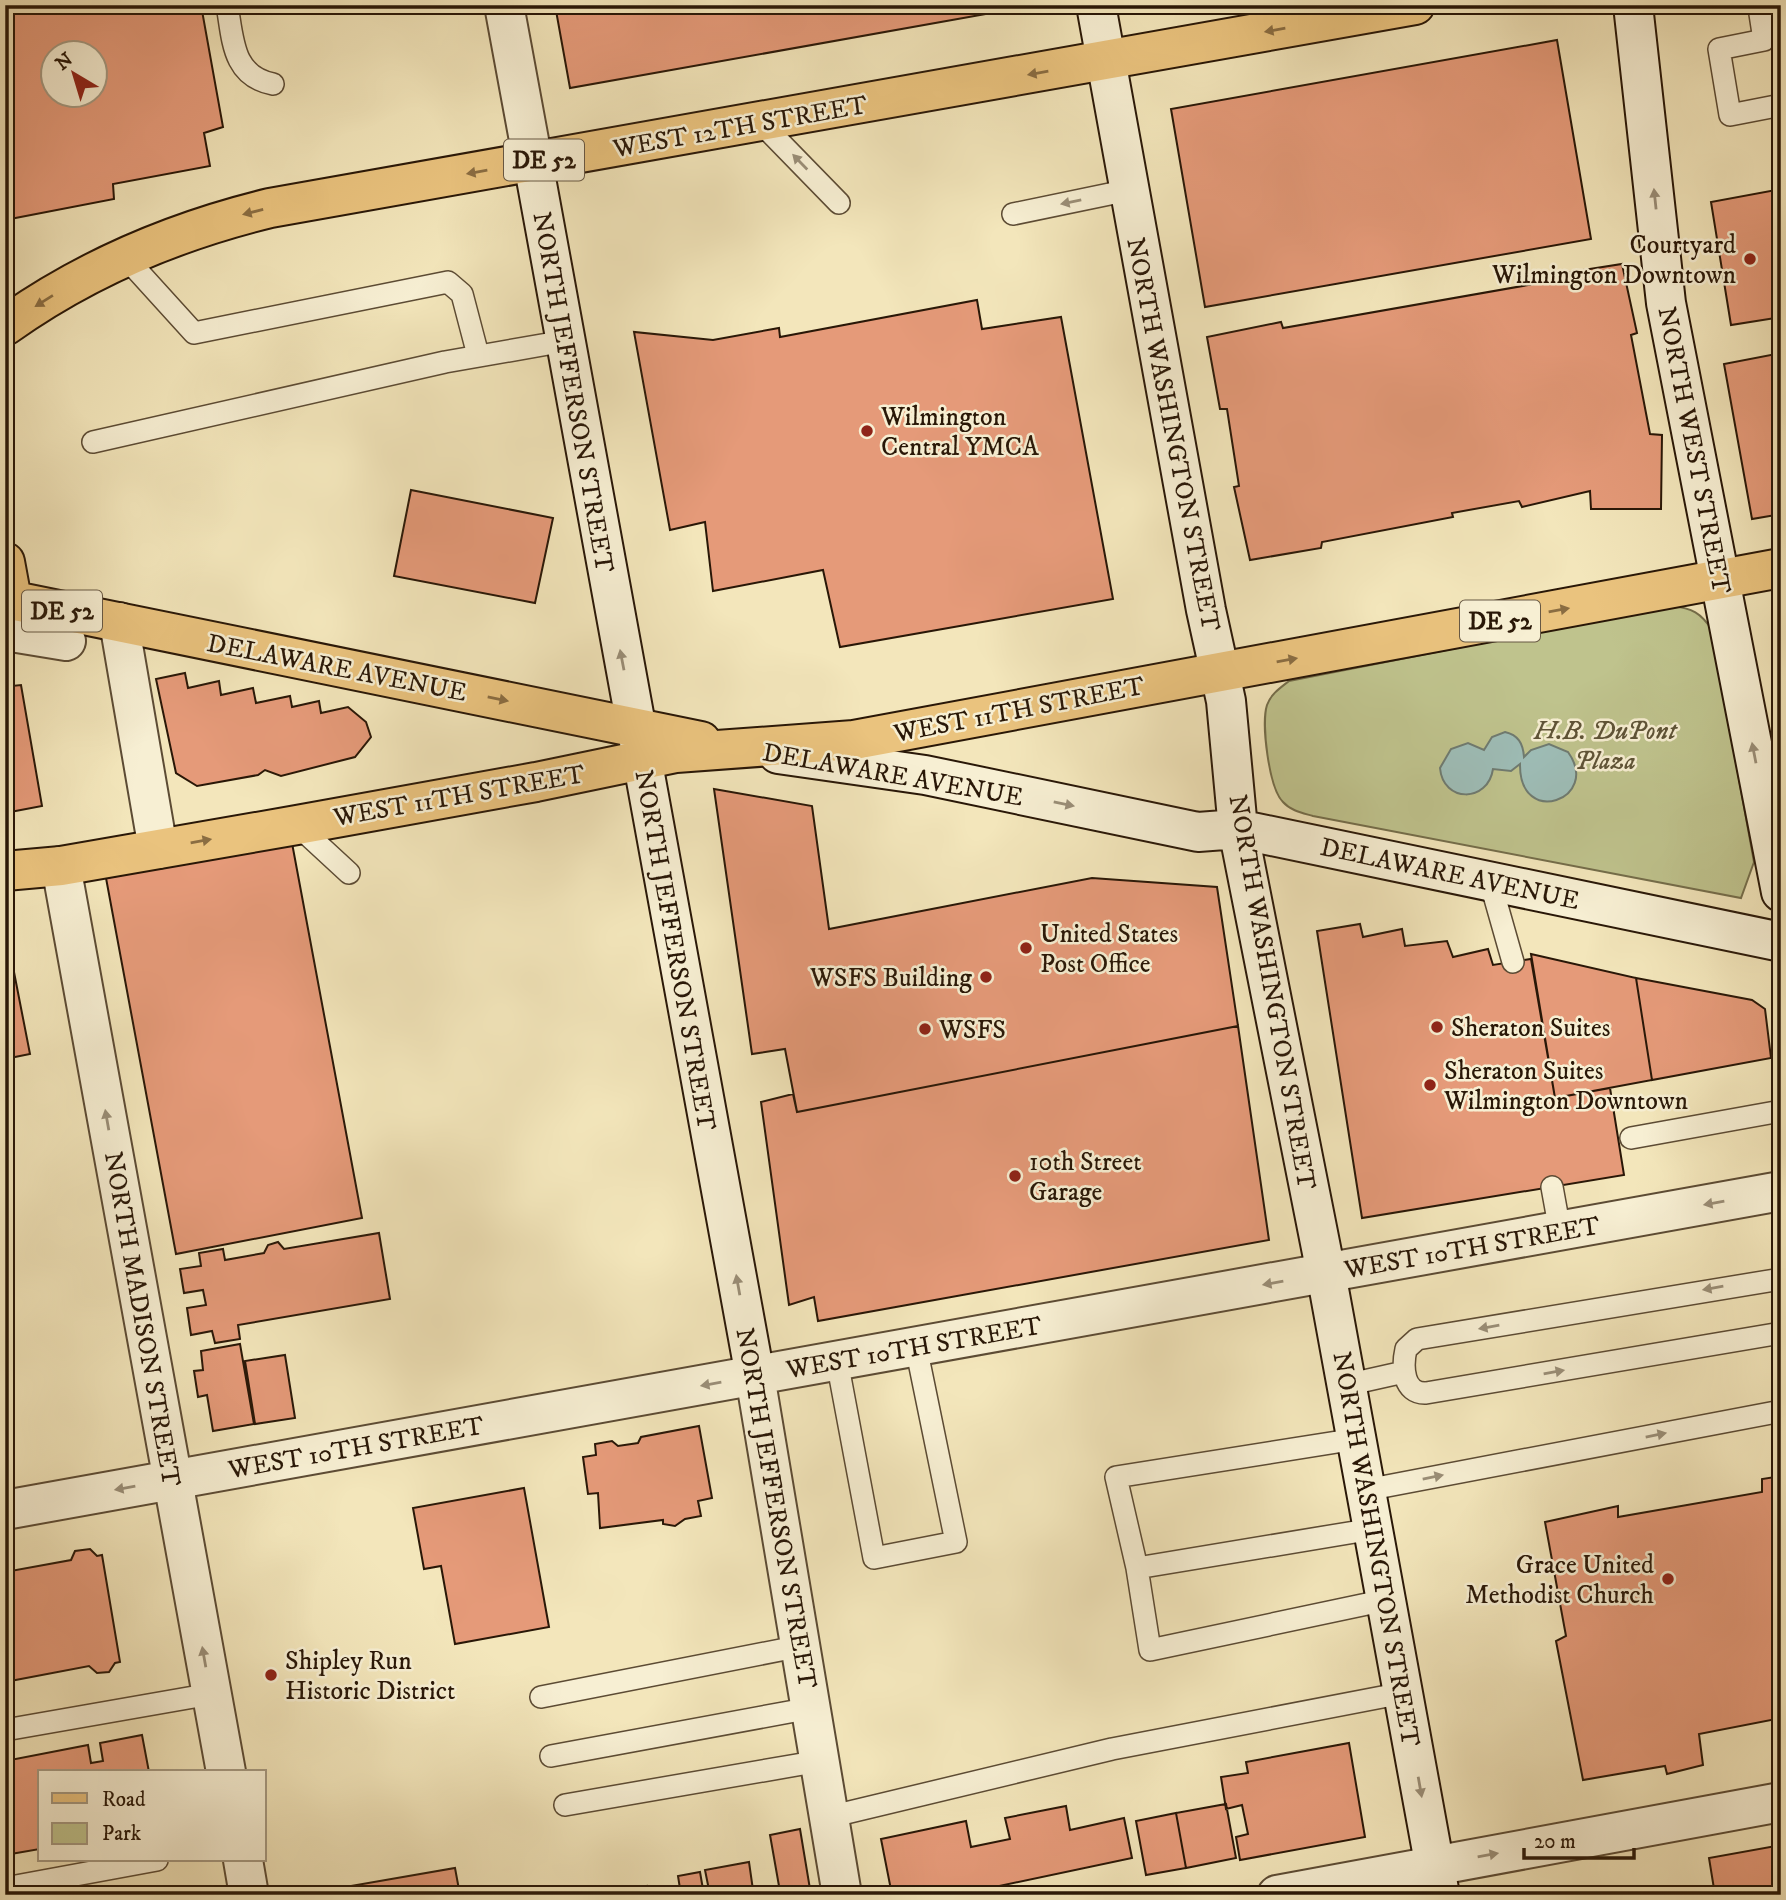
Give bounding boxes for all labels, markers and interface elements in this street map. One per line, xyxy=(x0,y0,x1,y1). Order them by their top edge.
one-way arrow xyxy=(1264,25,1286,36)
north arrow xyxy=(38,38,108,108)
text: N xyxy=(51,48,78,76)
one-way arrow xyxy=(1027,68,1049,79)
street label: WEST 12TH STREET xyxy=(610,89,870,166)
road number: DE 52 xyxy=(504,140,584,180)
one-way arrow xyxy=(792,154,808,170)
one-way arrow xyxy=(466,167,488,178)
one-way arrow xyxy=(1649,188,1660,210)
one-way arrow xyxy=(1060,197,1082,208)
one-way arrow xyxy=(242,207,264,218)
street label: NORTH JEFFERSON STREET xyxy=(525,209,621,576)
place label: Courtyard Wilmington Downtown xyxy=(1491,229,1736,292)
street label: NORTH WASHINGTON STREET xyxy=(1118,235,1227,634)
marker: Courtyard Wilmington Downtown xyxy=(1742,251,1758,267)
one-way arrow xyxy=(35,294,54,307)
street label: NORTH WEST STREET xyxy=(1649,304,1738,597)
place label: Wilmington Central YMCA xyxy=(880,401,1039,464)
marker: Wilmington Central YMCA xyxy=(859,423,875,439)
road number: DE 52 xyxy=(22,590,102,632)
road number: DE 52 xyxy=(1460,600,1540,642)
one-way arrow xyxy=(1548,604,1570,615)
street label: DELAWARE AVENUE xyxy=(204,627,469,710)
one-way arrow xyxy=(616,649,627,671)
one-way arrow xyxy=(1276,654,1298,665)
street label: WEST 11TH STREET xyxy=(890,670,1148,751)
one-way arrow xyxy=(487,694,509,705)
park label: H.B. DuPont Plaza xyxy=(1533,715,1678,778)
street label: DELAWARE AVENUE xyxy=(760,736,1026,815)
one-way arrow xyxy=(1748,742,1759,764)
street label: WEST 11TH STREET xyxy=(330,758,588,835)
street label: NORTH JEFFERSON STREET xyxy=(627,767,723,1134)
street label: NORTH WASHINGTON STREET xyxy=(1221,792,1323,1193)
one-way arrow xyxy=(1053,798,1075,809)
street label: DELAWARE AVENUE xyxy=(1317,831,1582,918)
one-way arrow xyxy=(190,835,212,846)
place label: United States Post Office xyxy=(1040,918,1178,981)
marker: United States Post Office xyxy=(1018,940,1034,956)
place label: WSFS Building xyxy=(809,962,972,995)
marker: WSFS Building xyxy=(978,969,994,985)
place label: Sheraton Suites xyxy=(1451,1012,1610,1045)
place label: WSFS xyxy=(938,1014,1006,1047)
marker: Sheraton Suites xyxy=(1429,1019,1445,1035)
marker: WSFS xyxy=(917,1021,933,1037)
place label: Sheraton Suites Wilmington Downtown xyxy=(1443,1055,1689,1118)
marker: Sheraton Suites Wilmington Downtown xyxy=(1422,1077,1438,1093)
one-way arrow xyxy=(101,1109,112,1131)
place label: 10th Street Garage xyxy=(1029,1146,1141,1209)
street label: NORTH MADISON STREET xyxy=(96,1149,187,1490)
marker: 10th Street Garage xyxy=(1007,1168,1023,1184)
one-way arrow xyxy=(1703,1198,1725,1209)
street label: WEST 10TH STREET xyxy=(1341,1210,1603,1287)
one-way arrow xyxy=(732,1274,743,1296)
one-way arrow xyxy=(1262,1277,1284,1288)
one-way arrow xyxy=(1702,1283,1724,1294)
street label: WEST 10TH STREET xyxy=(783,1310,1045,1387)
one-way arrow xyxy=(1478,1322,1500,1333)
street label: NORTH JEFFERSON STREET xyxy=(728,1325,824,1692)
street label: NORTH WASHINGTON STREET xyxy=(1325,1349,1427,1750)
one-way arrow xyxy=(1543,1366,1565,1377)
one-way arrow xyxy=(700,1378,722,1389)
street label: WEST 10TH STREET xyxy=(225,1410,487,1487)
one-way arrow xyxy=(1645,1429,1667,1440)
one-way arrow xyxy=(1422,1471,1444,1482)
one-way arrow xyxy=(114,1483,136,1494)
place label: Grace United Methodist Church xyxy=(1465,1549,1654,1612)
marker: Grace United Methodist Church xyxy=(1660,1571,1676,1587)
place label: Shipley Run Historic District xyxy=(285,1645,455,1708)
one-way arrow xyxy=(199,1646,210,1668)
marker: Shipley Run Historic District xyxy=(263,1667,279,1683)
legend xyxy=(38,1770,266,1862)
one-way arrow xyxy=(1415,1776,1426,1798)
text: Road xyxy=(102,1787,146,1813)
scale bar xyxy=(1524,1816,1634,1860)
text: Park xyxy=(102,1821,142,1847)
text: 20 m xyxy=(1534,1829,1576,1855)
one-way arrow xyxy=(1477,1849,1499,1860)

